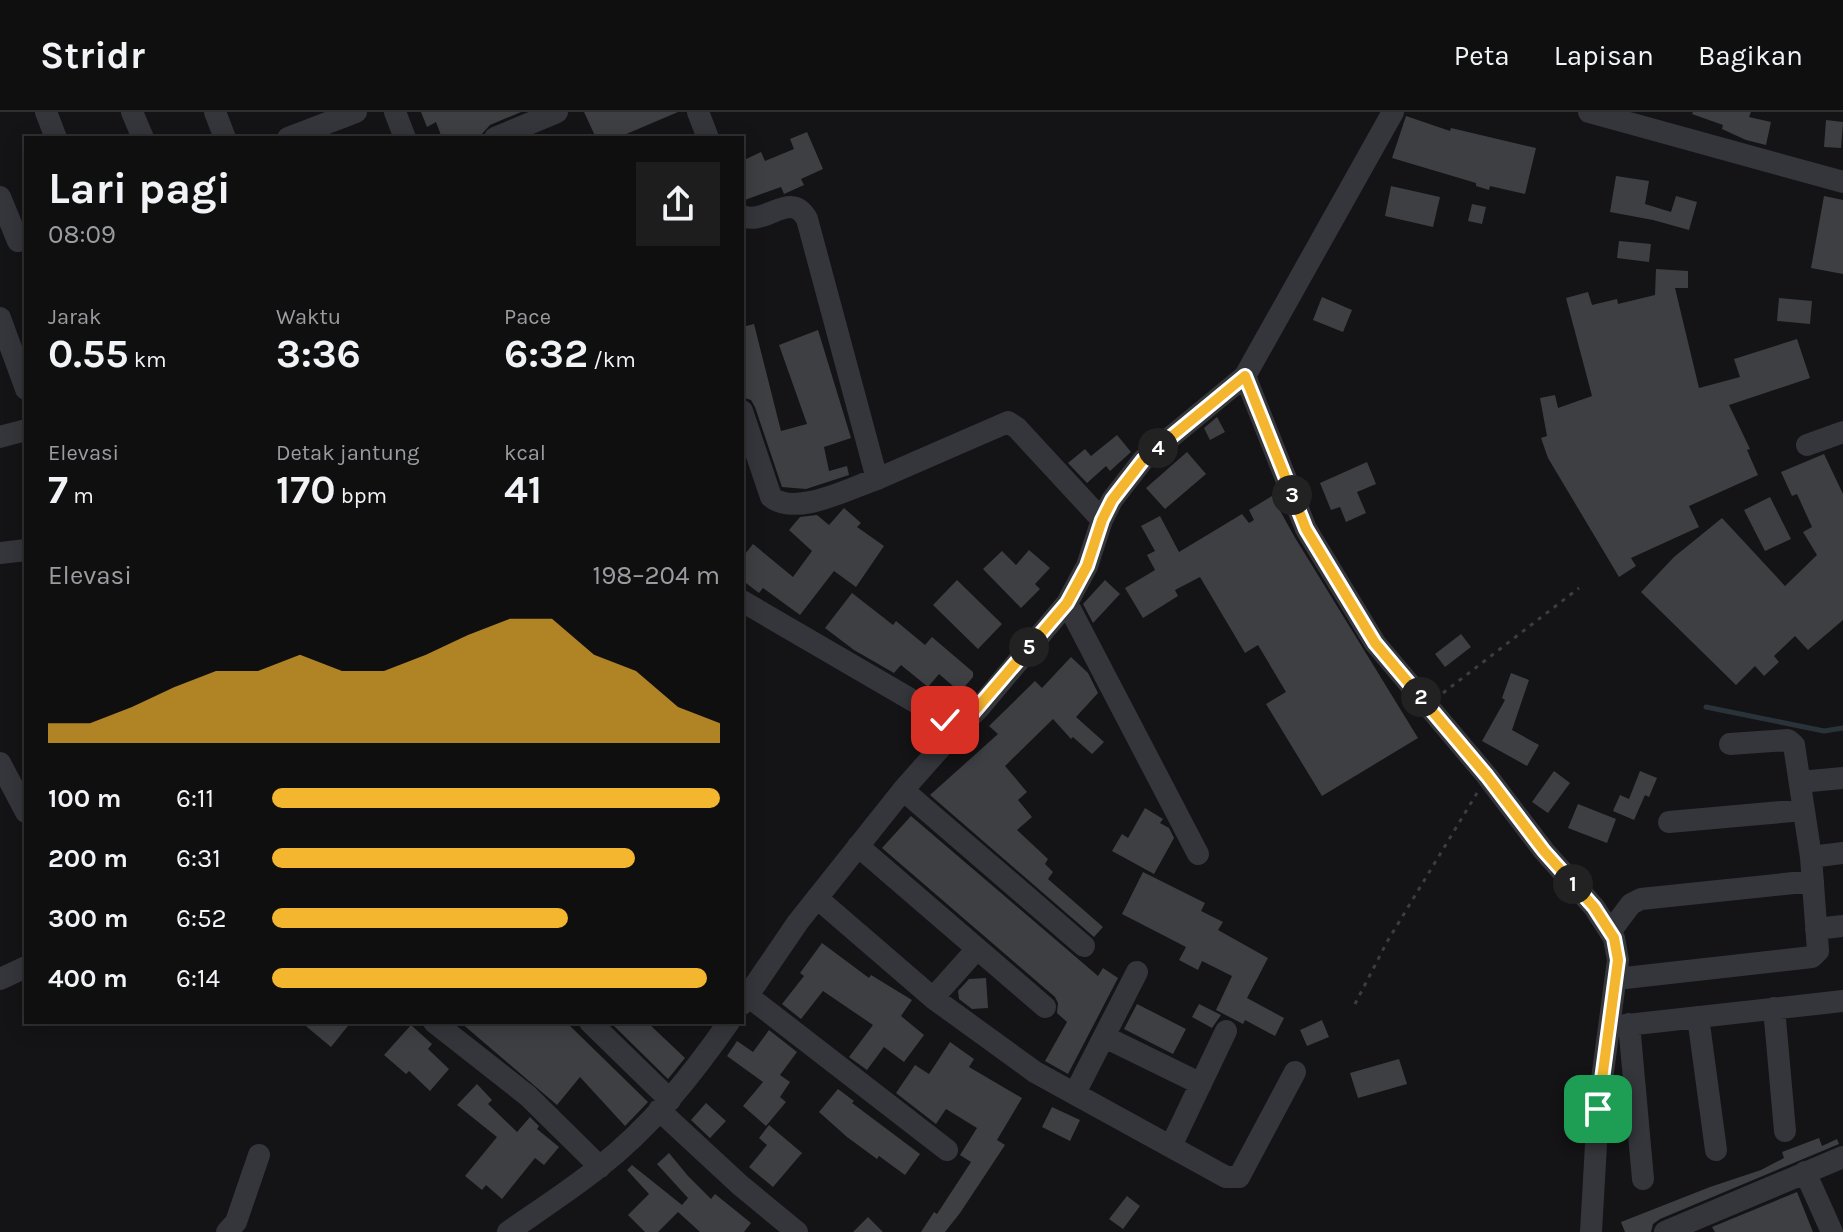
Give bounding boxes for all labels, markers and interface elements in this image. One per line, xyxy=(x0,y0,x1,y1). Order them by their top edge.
text: Stridr xyxy=(40,33,145,78)
text: Peta xyxy=(1454,39,1510,72)
text: Lapisan xyxy=(1554,39,1654,72)
text: Bagikan xyxy=(1698,39,1803,72)
button: share xyxy=(636,162,720,246)
text: Lari pagi xyxy=(48,163,231,214)
text: 08:09 xyxy=(48,219,116,250)
text: Jarak xyxy=(48,304,101,330)
text: Waktu xyxy=(276,304,341,330)
text: Pace xyxy=(504,304,551,330)
text: 0.55 xyxy=(48,330,128,377)
text: 3:36 xyxy=(276,330,361,377)
text: 6:32 xyxy=(504,330,588,377)
text: km xyxy=(128,347,167,373)
text: /km xyxy=(588,347,636,373)
pin: 4 xyxy=(1138,428,1178,468)
text: 4 xyxy=(1151,435,1165,461)
text: Elevasi xyxy=(48,440,119,466)
text: Detak jantung xyxy=(276,440,419,466)
text: kcal xyxy=(504,440,546,466)
text: 7 xyxy=(48,466,68,513)
text: 170 xyxy=(276,466,335,513)
text: 41 xyxy=(504,466,542,513)
pin: 3 xyxy=(1272,475,1312,515)
text: 3 xyxy=(1285,482,1299,508)
text: m xyxy=(68,483,94,509)
text: bpm xyxy=(335,483,387,509)
text: Elevasi xyxy=(48,560,132,591)
text: 198–204 m xyxy=(593,560,720,591)
pin: 5 xyxy=(1009,627,1049,667)
text: 5 xyxy=(1023,634,1035,660)
pin: 2 xyxy=(1401,677,1441,717)
text: 2 xyxy=(1414,684,1428,710)
pin xyxy=(911,686,979,754)
icon: check xyxy=(923,698,967,742)
text: 100 m xyxy=(48,783,121,814)
text: 6:11 xyxy=(176,783,214,814)
text: 200 m xyxy=(48,843,128,874)
text: 6:31 xyxy=(176,843,221,874)
pin: 1 xyxy=(1553,864,1593,904)
text: 1 xyxy=(1569,871,1577,897)
text: 300 m xyxy=(48,903,128,934)
text: 6:52 xyxy=(176,903,227,934)
text: 400 m xyxy=(48,963,128,994)
text: 6:14 xyxy=(176,963,220,994)
pin xyxy=(1564,1075,1632,1143)
icon: arrive xyxy=(1576,1087,1620,1131)

